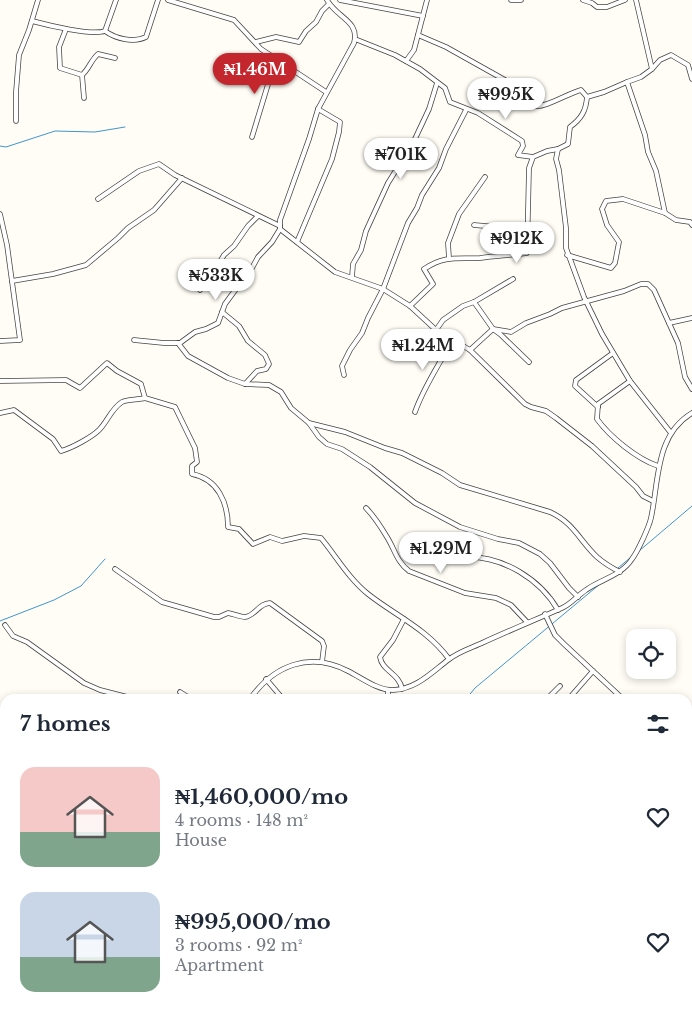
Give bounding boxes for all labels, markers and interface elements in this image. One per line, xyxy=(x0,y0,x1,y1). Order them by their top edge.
pin: ₦1.46M xyxy=(214,52,296,95)
text: ₦1.46M xyxy=(224,59,286,79)
pin: ₦995K xyxy=(471,78,541,120)
text: ₦995K xyxy=(478,84,534,104)
pin: ₦701K xyxy=(366,138,436,180)
text: ₦701K xyxy=(375,144,427,164)
pin: ₦912K xyxy=(482,222,552,264)
text: ₦912K xyxy=(491,228,543,248)
pin: ₦533K xyxy=(181,258,251,301)
text: ₦533K xyxy=(189,265,243,285)
pin: ₦1.24M xyxy=(382,328,464,371)
text: ₦1.24M xyxy=(392,335,454,355)
pin: ₦1.29M xyxy=(400,532,482,574)
text: ₦1.29M xyxy=(410,538,472,558)
map controls xyxy=(626,629,676,679)
button: locate xyxy=(626,629,676,679)
icon: filters xyxy=(644,710,672,738)
text: 7 homes xyxy=(20,711,111,737)
text: ₦1,460,000/mo xyxy=(175,784,348,810)
icon: home xyxy=(60,787,120,847)
icon: heart xyxy=(644,803,672,831)
text: 4 rooms · 148 m² xyxy=(175,810,308,830)
text: House xyxy=(175,830,227,850)
text: ₦995,000/mo xyxy=(175,909,331,935)
icon: home xyxy=(60,912,120,972)
icon: heart xyxy=(644,928,672,956)
text: 3 rooms · 92 m² xyxy=(175,935,302,955)
text: Apartment xyxy=(175,955,264,975)

